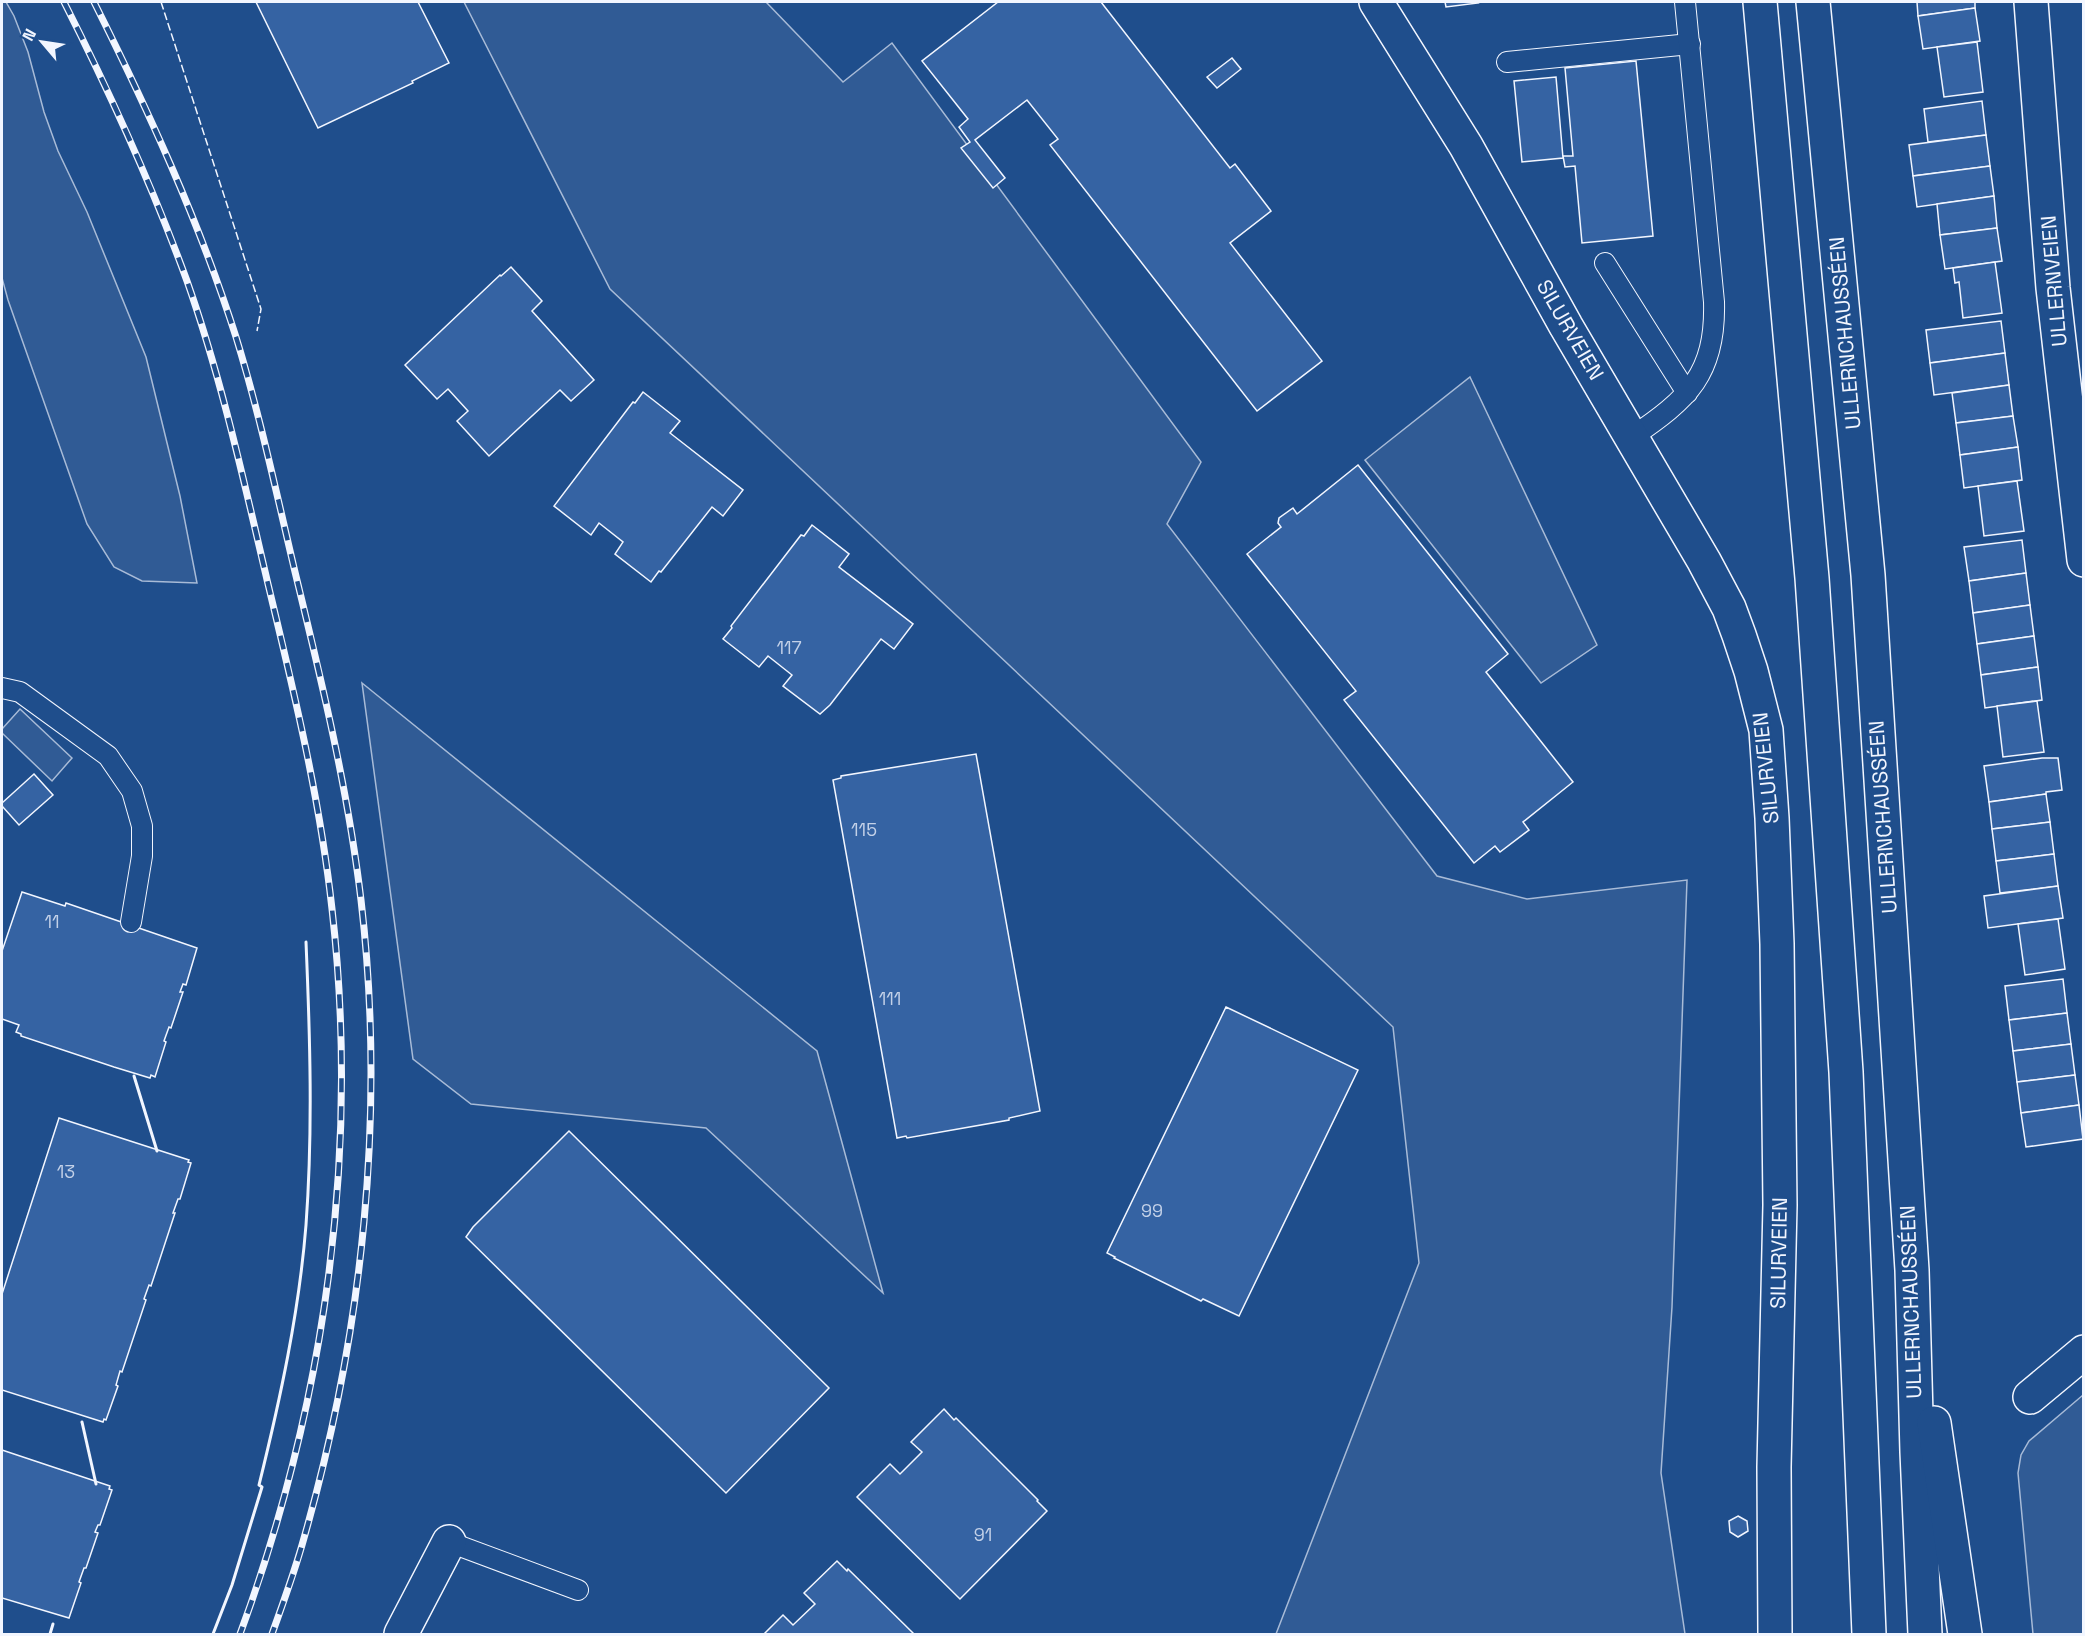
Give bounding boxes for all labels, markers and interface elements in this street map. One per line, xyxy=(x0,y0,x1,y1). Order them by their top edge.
north arrow xyxy=(12,12,72,72)
text: N xyxy=(18,25,41,45)
street label: ULLERNVEIEN xyxy=(2034,214,2073,348)
street label: ULLERNCHAUSSÉEN xyxy=(1823,236,1866,431)
street label: SILURVEIEN xyxy=(1531,275,1610,385)
house number: 117 xyxy=(776,636,802,659)
street label: SILURVEIEN xyxy=(1746,711,1785,825)
street label: ULLERNCHAUSSÉEN xyxy=(1862,720,1903,914)
house number: 115 xyxy=(851,818,877,841)
house number: 11 xyxy=(44,910,60,933)
house number: 111 xyxy=(879,987,901,1010)
house number: 13 xyxy=(57,1160,75,1183)
street label: SILURVEIEN xyxy=(1764,1197,1793,1309)
house number: 99 xyxy=(1141,1199,1163,1222)
street label: ULLERNCHAUSSÉEN xyxy=(1894,1205,1927,1399)
house number: 91 xyxy=(974,1523,992,1546)

